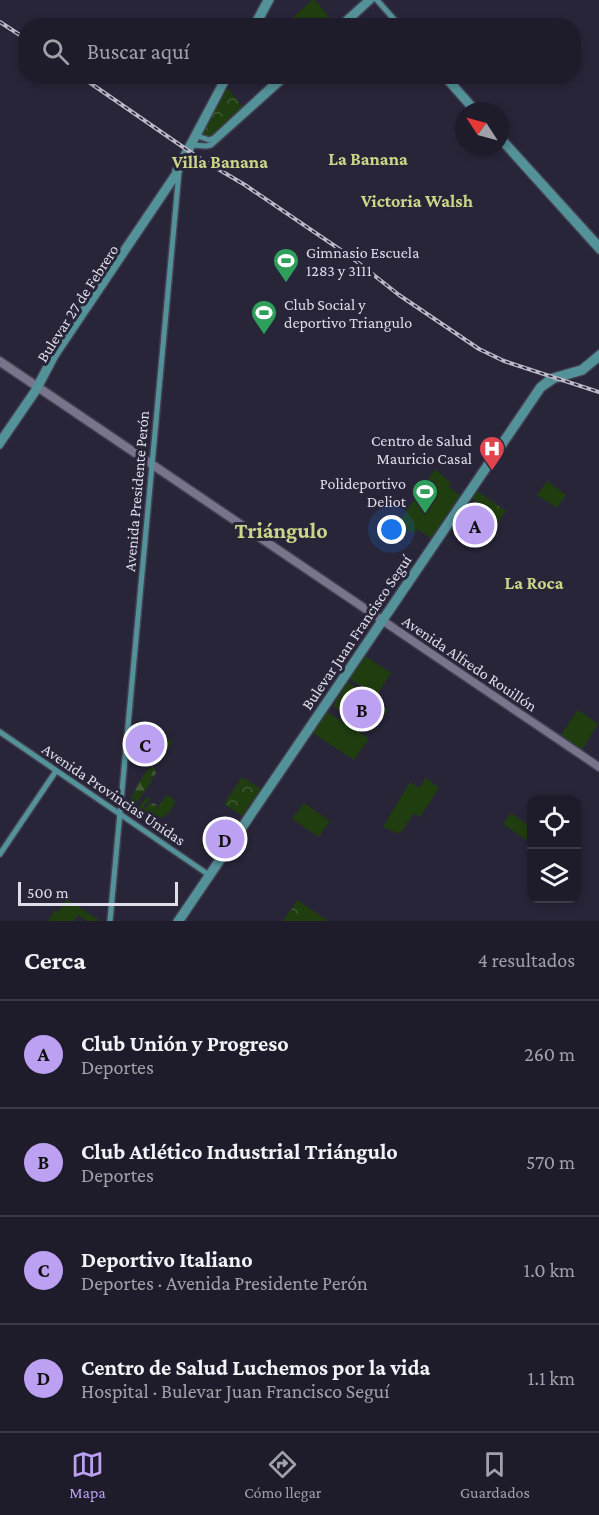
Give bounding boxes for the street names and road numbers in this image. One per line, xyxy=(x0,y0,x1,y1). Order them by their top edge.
street label: Bulevar 27 de Febrero xyxy=(33,241,122,365)
street label: Avenida Presidente Perón xyxy=(121,410,152,572)
street label: Bulevar Juan Francisco Seguí xyxy=(297,551,415,713)
street label: Avenida Alfredo Rouillón xyxy=(399,612,541,715)
street label: Avenida Provincias Unidas xyxy=(39,740,188,849)

